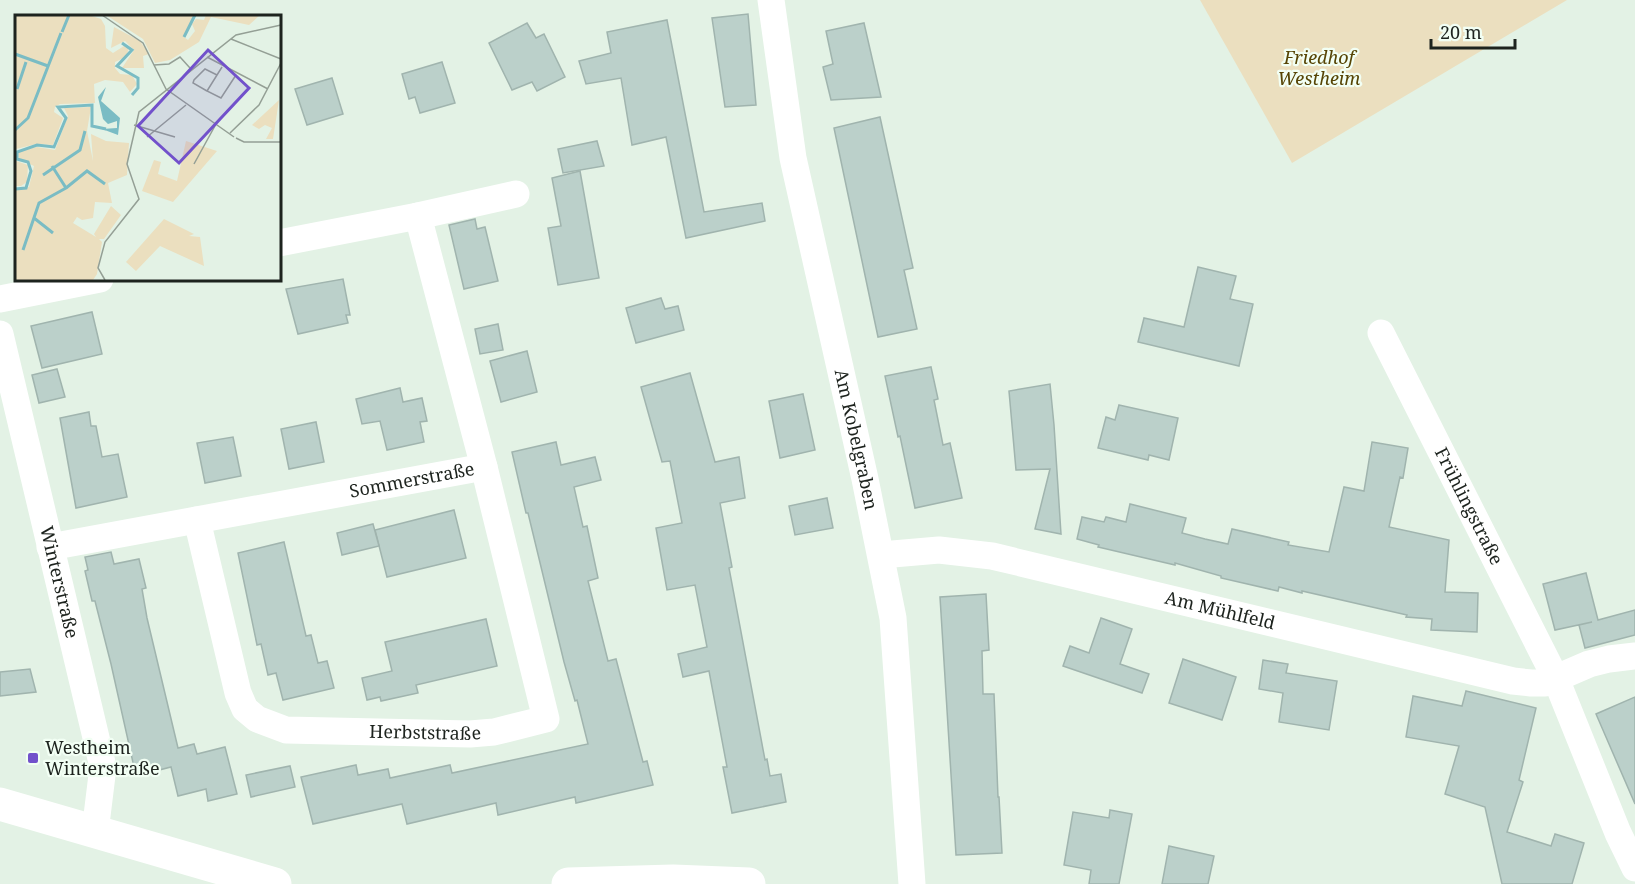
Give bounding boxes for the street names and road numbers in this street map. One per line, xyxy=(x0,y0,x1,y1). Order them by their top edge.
street label: Am Kobelgraben xyxy=(830,367,884,512)
street label: Frühlingstraße xyxy=(1430,443,1509,568)
street label: Sommerstraße xyxy=(347,456,476,503)
street label: Winterstraße xyxy=(35,523,85,640)
street label: Am Mühlfeld xyxy=(1163,585,1278,635)
street label: Herbststraße xyxy=(369,719,482,745)

